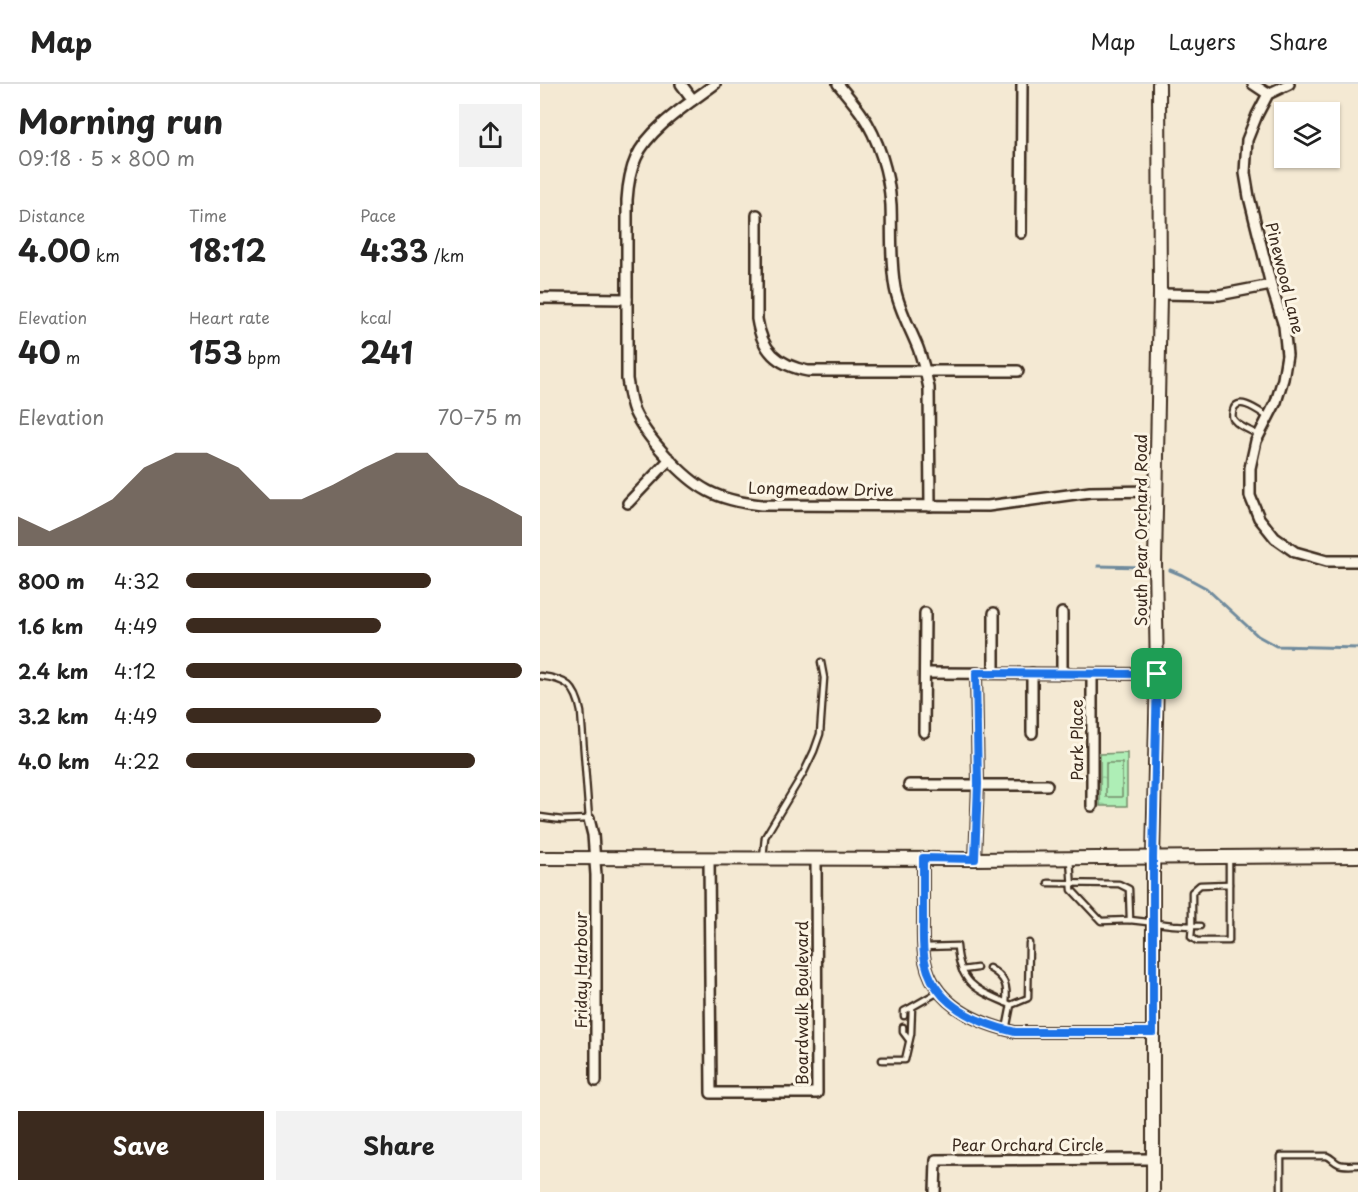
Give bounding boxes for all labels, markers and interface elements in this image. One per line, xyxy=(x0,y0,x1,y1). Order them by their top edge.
text: Map xyxy=(30,20,92,63)
text: Map xyxy=(1091,25,1135,57)
text: Layers xyxy=(1168,25,1236,57)
text: Share xyxy=(1269,25,1328,57)
text: Morning run xyxy=(18,95,223,145)
map controls xyxy=(1274,102,1340,168)
button: layers xyxy=(1274,102,1340,168)
button: share xyxy=(459,104,522,167)
text: 09:18 · 5 × 800 m xyxy=(18,143,195,173)
text: Distance xyxy=(18,203,85,227)
text: Time xyxy=(189,203,227,227)
text: Pace xyxy=(360,203,396,227)
street label: Pinewood Lane xyxy=(1260,219,1311,336)
text: 4.00 xyxy=(18,227,91,272)
text: 18:12 xyxy=(189,227,266,272)
text: 4:33 xyxy=(360,227,428,272)
text: km xyxy=(91,243,120,267)
text: /km xyxy=(428,243,464,267)
text: Elevation xyxy=(18,305,87,329)
text: Heart rate xyxy=(189,305,270,329)
text: kcal xyxy=(360,305,392,329)
text: 40 xyxy=(18,329,61,374)
text: 153 xyxy=(189,329,242,374)
text: 241 xyxy=(360,329,413,374)
text: m xyxy=(61,345,80,369)
text: bpm xyxy=(242,345,281,369)
text: Elevation xyxy=(18,402,104,432)
text: 70–75 m xyxy=(438,402,522,432)
street label: South Pear Orchard Road xyxy=(1128,434,1152,626)
street label: Longmeadow Drive xyxy=(748,475,894,501)
text: 800 m xyxy=(18,566,85,596)
text: 4:32 xyxy=(114,566,160,596)
text: 1.6 km xyxy=(18,611,83,641)
text: 4:49 xyxy=(114,611,157,641)
pin xyxy=(1131,648,1182,699)
text: 2.4 km xyxy=(18,656,88,686)
text: 4:12 xyxy=(114,656,156,686)
icon: arrive xyxy=(1140,657,1173,690)
street label: Park Place xyxy=(1064,699,1088,781)
text: 3.2 km xyxy=(18,701,89,731)
text: 4:49 xyxy=(114,701,157,731)
text: 4.0 km xyxy=(18,746,90,776)
text: 4:22 xyxy=(114,746,160,776)
street label: Friday Harbour xyxy=(568,911,592,1029)
street label: Boardwalk Boulevard xyxy=(789,921,813,1085)
button: Save xyxy=(18,1111,264,1180)
button: Share xyxy=(276,1111,522,1180)
street label: Pear Orchard Circle xyxy=(952,1132,1104,1156)

